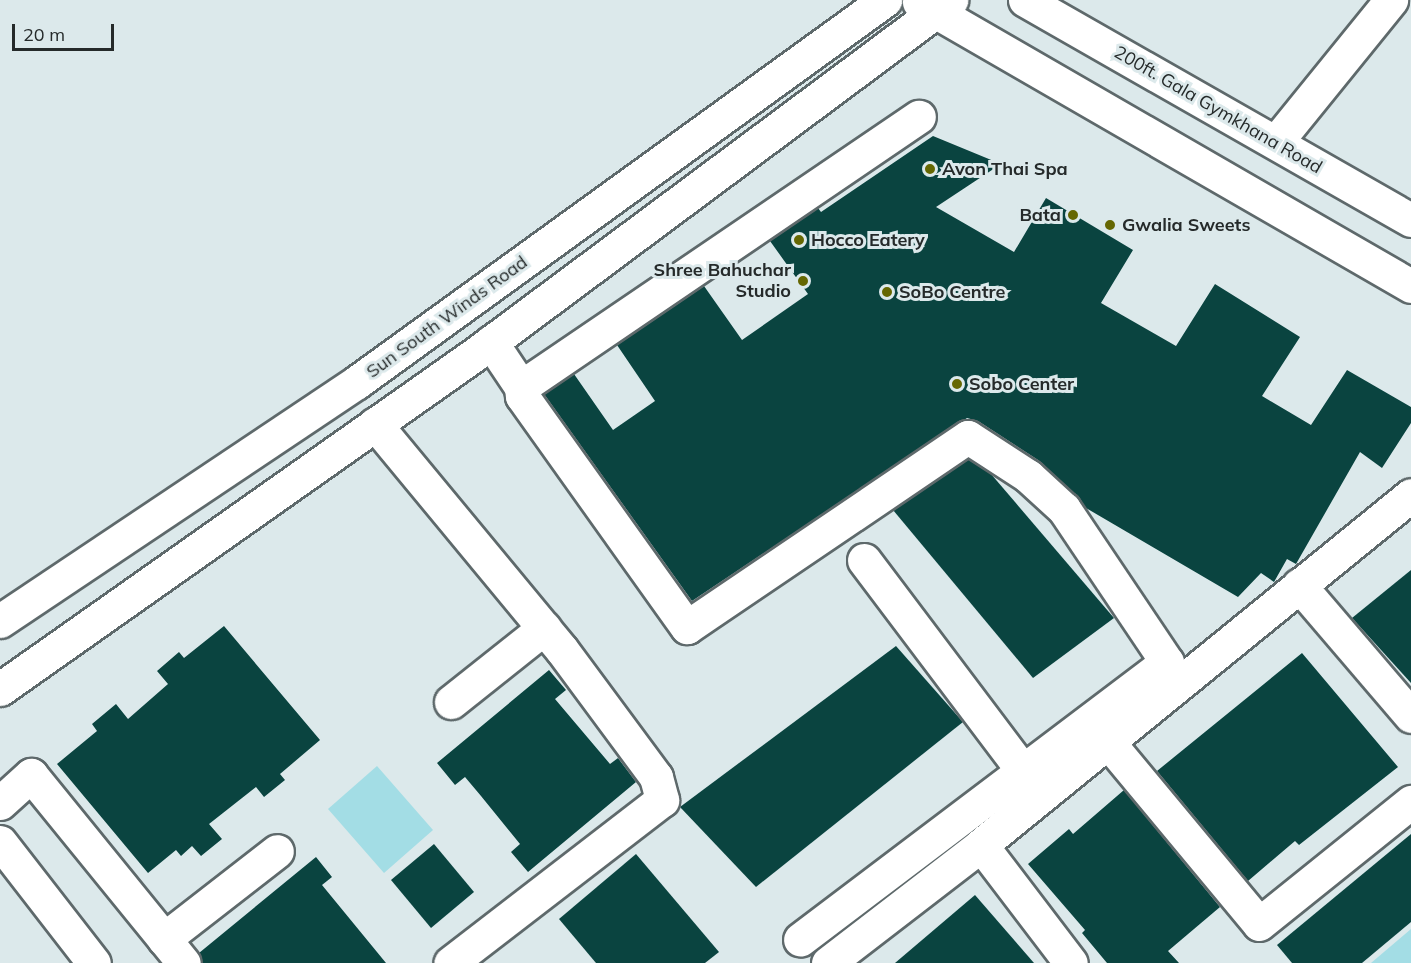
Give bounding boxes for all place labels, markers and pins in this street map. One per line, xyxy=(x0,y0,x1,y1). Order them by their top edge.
place label: Avon Thai Spa xyxy=(942,158,1068,180)
marker: Avon Thai Spa xyxy=(923,162,937,176)
place label: Bata xyxy=(1019,204,1061,226)
marker: Bata xyxy=(1066,208,1080,222)
place label: Gwalia Sweets xyxy=(1122,214,1250,236)
marker: Gwalia Sweets xyxy=(1103,218,1117,232)
place label: Hocco Eatery xyxy=(811,229,925,251)
marker: Hocco Eatery xyxy=(792,233,806,247)
place label: Shree Bahuchar Studio xyxy=(654,260,791,302)
marker: Shree Bahuchar Studio xyxy=(796,274,810,288)
place label: SoBo Centre xyxy=(899,281,1005,303)
marker: SoBo Centre xyxy=(880,285,894,299)
place label: Sobo Center xyxy=(969,373,1074,395)
marker: Sobo Center xyxy=(950,377,964,391)

